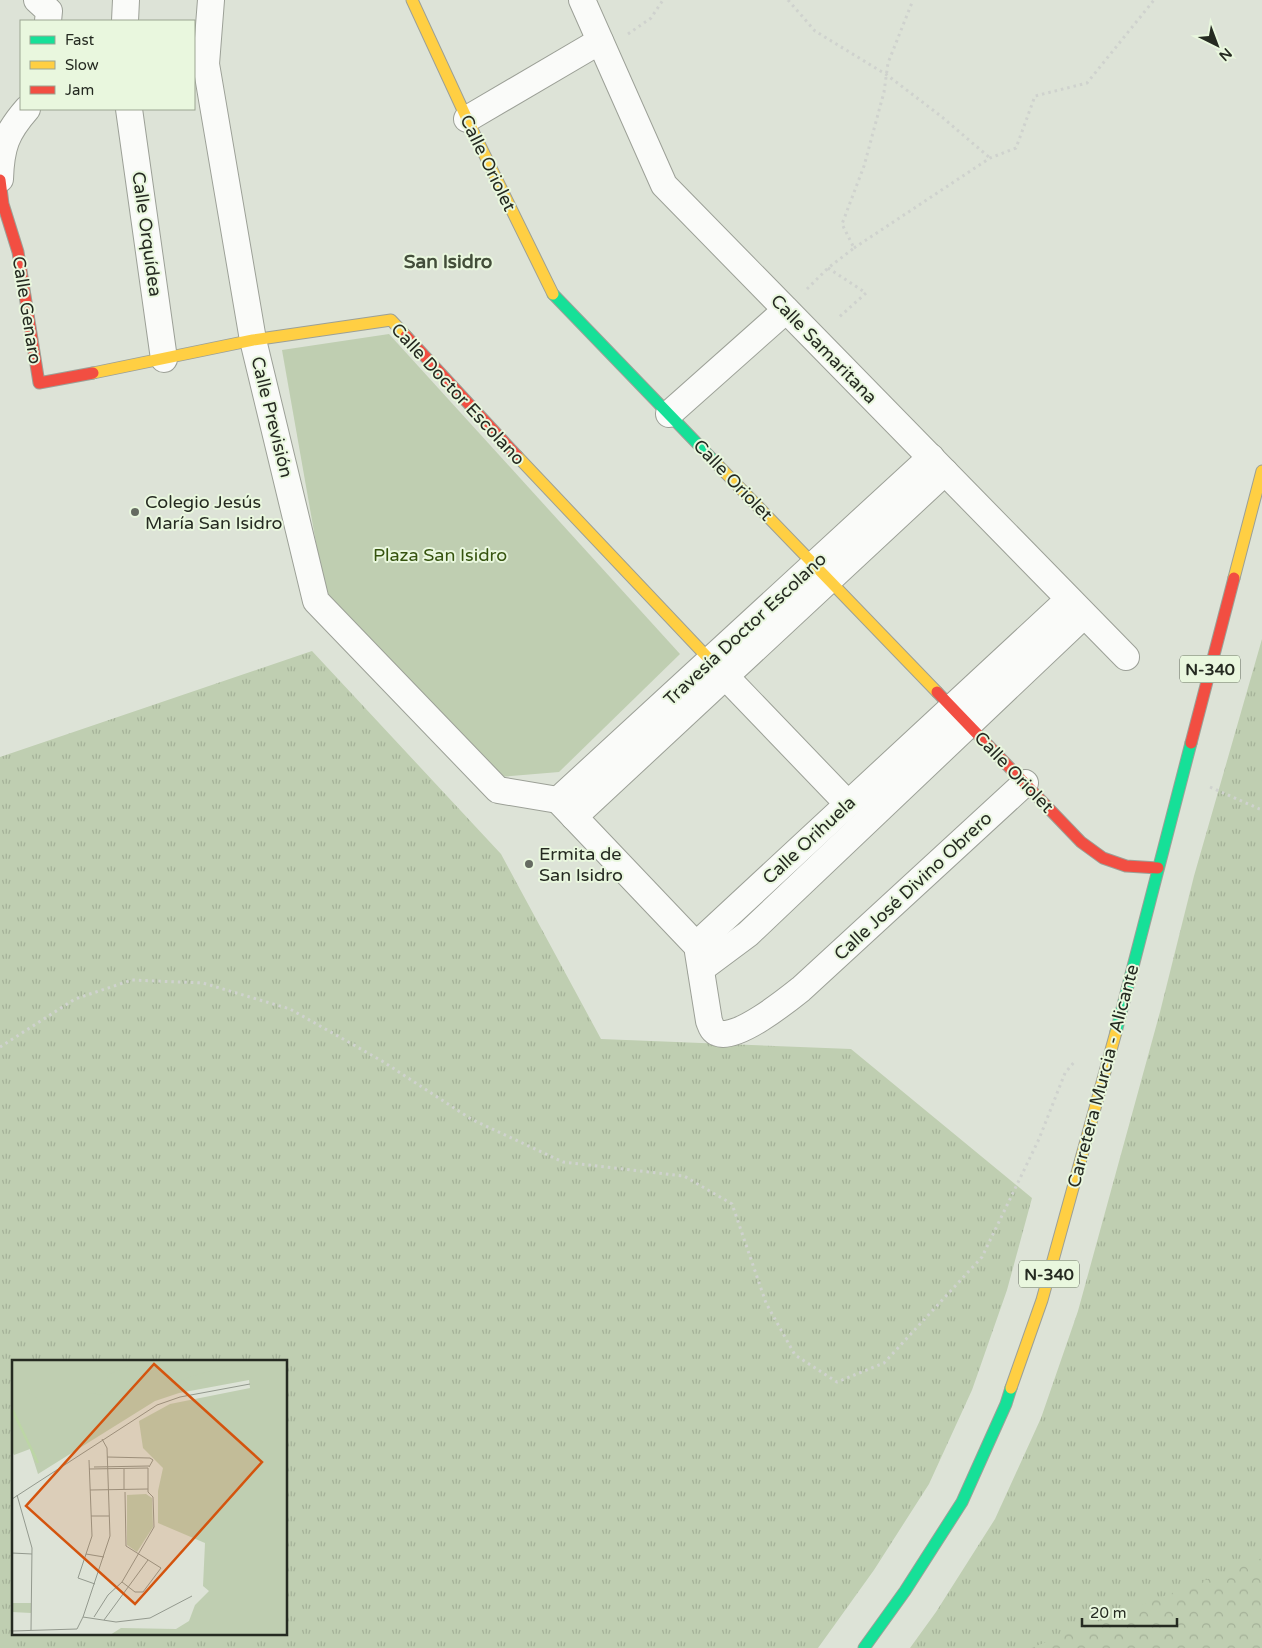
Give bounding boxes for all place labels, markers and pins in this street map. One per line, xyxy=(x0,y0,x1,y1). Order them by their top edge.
place label: Colegio Jesús María San Isidro xyxy=(145,491,283,534)
marker: Colegio Jesús María San Isidro xyxy=(129,506,141,518)
place label: Ermita de San Isidro xyxy=(539,843,623,886)
marker: Ermita de San Isidro xyxy=(523,858,535,870)

